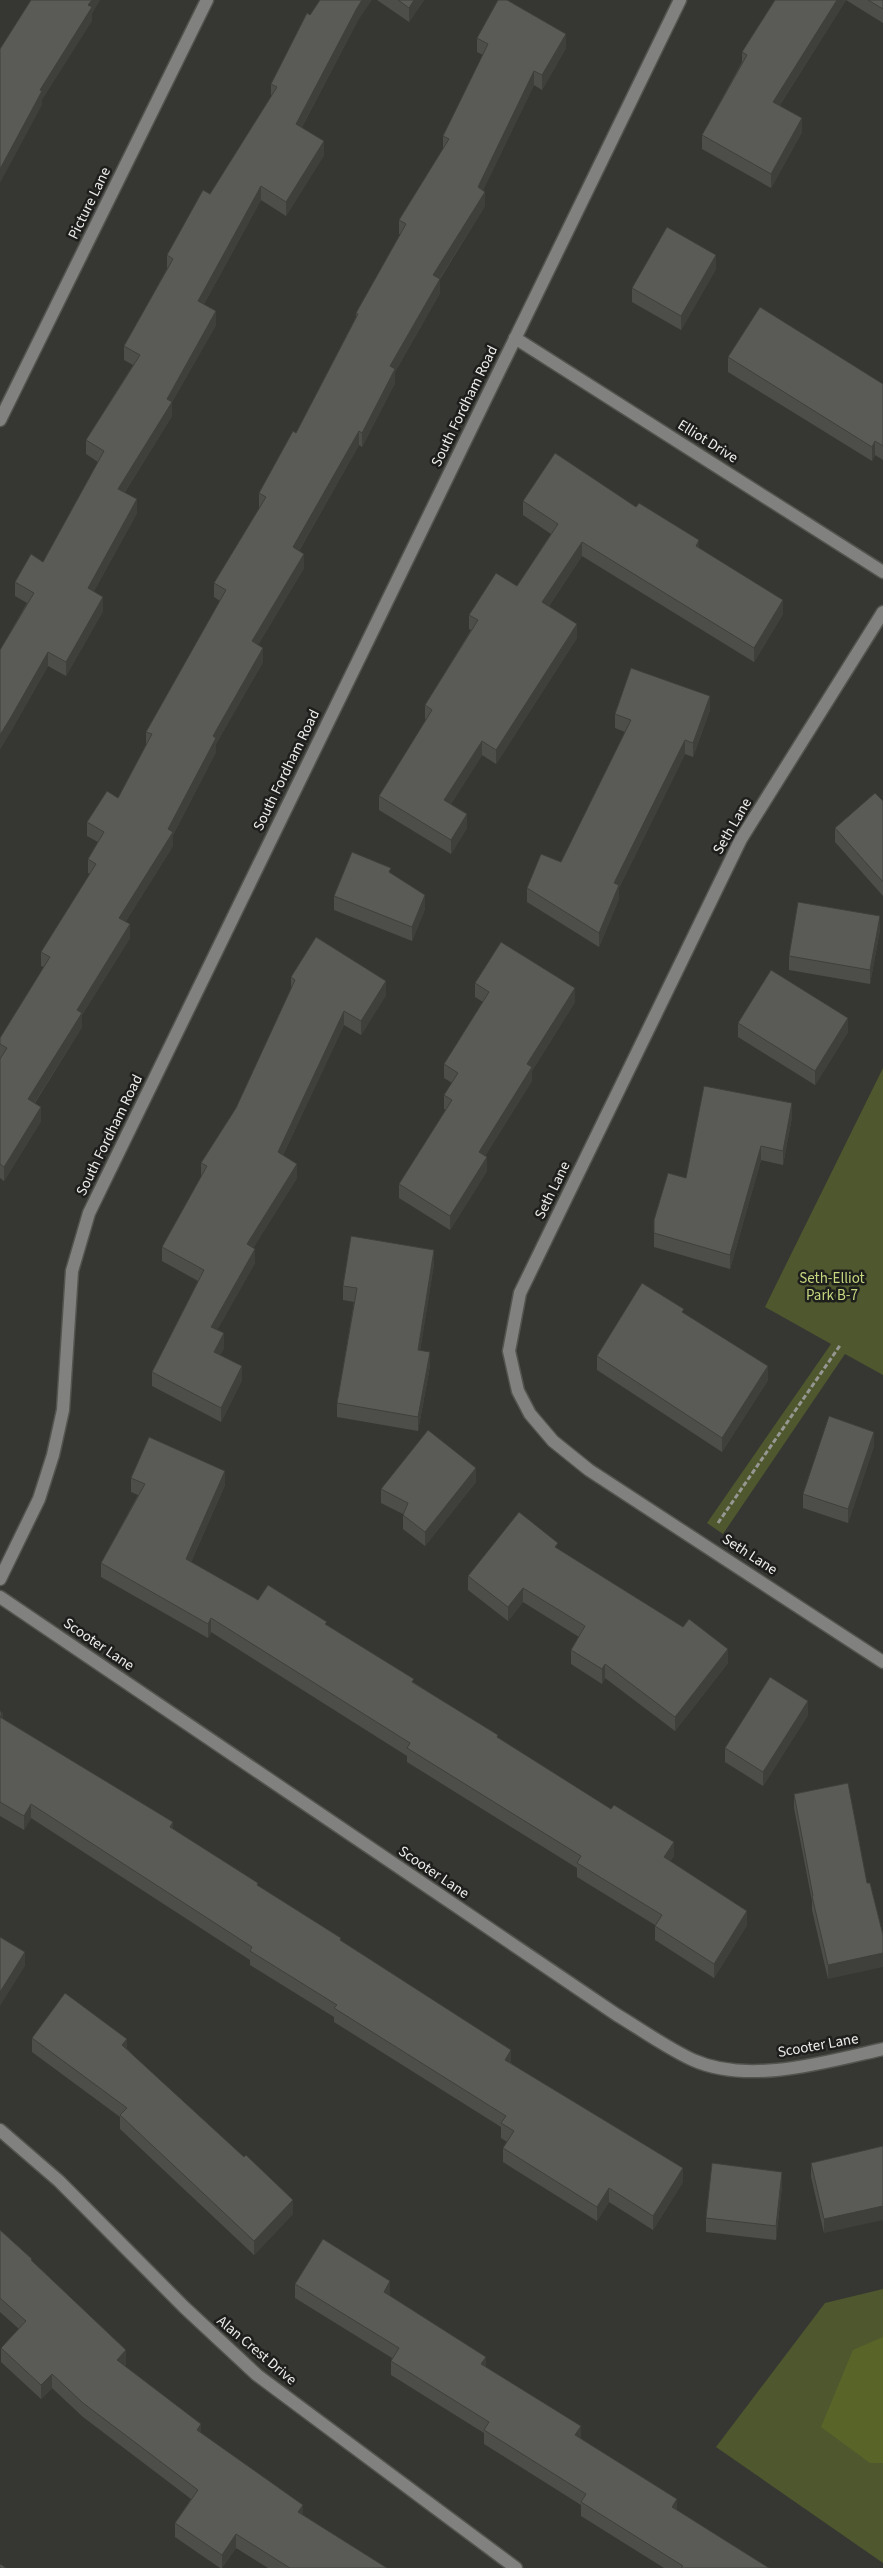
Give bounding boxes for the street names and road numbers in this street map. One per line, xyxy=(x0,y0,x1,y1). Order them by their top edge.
street label: Picture Lane xyxy=(63,164,116,243)
street label: South Fordham Road xyxy=(426,342,503,470)
street label: Elliot Drive xyxy=(673,415,742,468)
street label: South Fordham Road xyxy=(248,706,325,834)
street label: Seth Lane xyxy=(708,794,757,858)
street label: South Fordham Road xyxy=(71,1071,148,1199)
street label: Seth Lane xyxy=(529,1158,575,1223)
street label: Seth Lane xyxy=(718,1529,781,1580)
street label: Scooter Lane xyxy=(59,1613,138,1676)
street label: Scooter Lane xyxy=(394,1841,473,1904)
street label: Scooter Lane xyxy=(776,2028,860,2063)
street label: Alan Crest Drive xyxy=(212,2311,301,2390)

